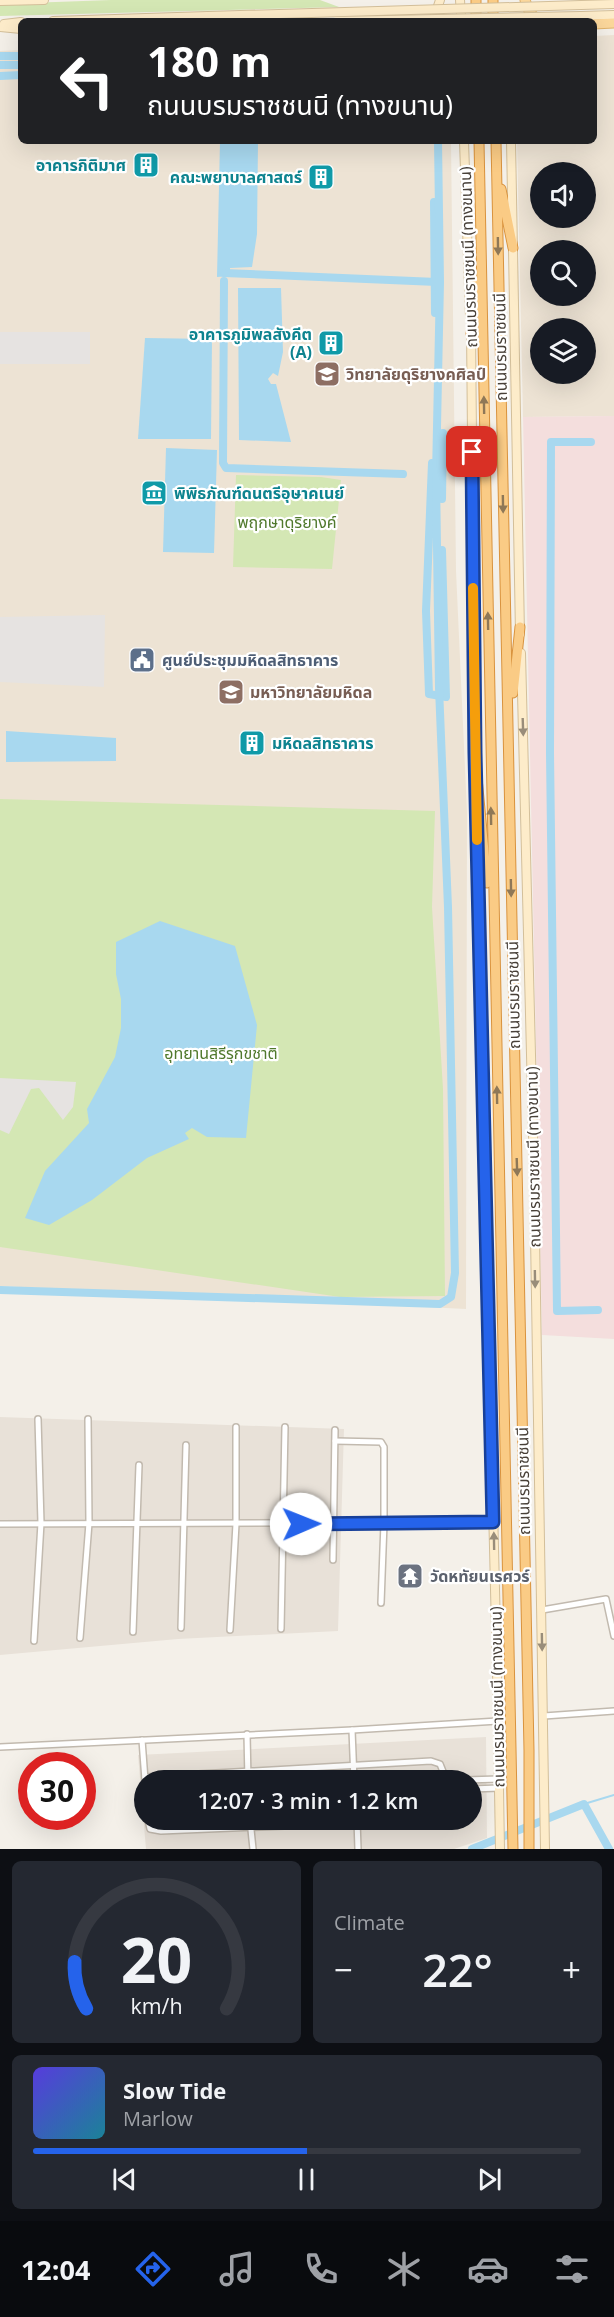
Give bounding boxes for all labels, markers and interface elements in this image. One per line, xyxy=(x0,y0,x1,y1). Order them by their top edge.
text: 180 m xyxy=(147,32,271,89)
icon: left xyxy=(48,42,126,120)
text: ถนนบรมราชชนนี (ทางขนาน) xyxy=(147,86,453,123)
building icon: อาคารกิติมาศ xyxy=(131,150,161,180)
place label: อาคารกิติมาศ xyxy=(36,154,126,176)
building icon: คณะพยาบาลศาสตร์ xyxy=(306,162,336,192)
map controls xyxy=(530,162,596,384)
button: sound xyxy=(530,162,596,228)
place label: คณะพยาบาลศาสตร์ xyxy=(170,166,302,188)
street label: ถนนบรมราชชนนี (ทางขนาน) xyxy=(454,166,482,348)
one-way arrow xyxy=(493,236,503,255)
button: search xyxy=(530,240,596,306)
street label: ถนนบรมราชชนนี xyxy=(488,293,512,401)
button: layers xyxy=(530,318,596,384)
place label: อาคารภูมิพลสังคีต (A) xyxy=(189,323,312,363)
building icon: อาคารภูมิพลสังคีต (A) xyxy=(316,328,346,358)
school or university icon: วิทยาลัยดุริยางคศิลป์ xyxy=(312,359,342,389)
place label: วิทยาลัยดุริยางคศิลป์ xyxy=(346,363,486,385)
one-way arrow xyxy=(479,396,489,415)
pin xyxy=(446,426,497,477)
icon: arrive xyxy=(455,435,488,468)
museum icon: พิพิธภัณฑ์ดนตรีอุษาคเนย์ xyxy=(139,478,169,508)
place label: พิพิธภัณฑ์ดนตรีอุษาคเนย์ xyxy=(174,482,344,504)
one-way arrow xyxy=(499,494,508,513)
park label: พฤกษาดุริยางค์ xyxy=(237,511,337,533)
one-way arrow xyxy=(483,612,493,631)
public building icon: ศูนย์ประชุมมหิดลสิทธาคาร xyxy=(127,645,157,675)
place label: ศูนย์ประชุมมหิดลสิทธาคาร xyxy=(162,649,338,671)
school or university icon: มหาวิทยาลัยมหิดล xyxy=(216,677,246,707)
place label: มหาวิทยาลัยมหิดล xyxy=(250,681,372,703)
one-way arrow xyxy=(518,718,528,737)
building icon: มหิดลสิทธาคาร xyxy=(237,728,267,758)
place label: มหิดลสิทธาคาร xyxy=(272,732,373,754)
one-way arrow xyxy=(486,806,496,825)
one-way arrow xyxy=(507,878,516,897)
street label: ถนนบรมราชชนนี xyxy=(501,941,525,1049)
park label: อุทยานสิรีรุกขชาติ xyxy=(164,1042,278,1064)
street label: ถนนบรมราชชนนี (ทางขนาน) xyxy=(520,1066,546,1248)
one-way arrow xyxy=(492,1085,501,1104)
one-way arrow xyxy=(512,1157,522,1176)
one-way arrow xyxy=(530,1269,540,1288)
street label: ถนนบรมราชชนนี xyxy=(511,1427,535,1535)
position arrow xyxy=(269,1492,333,1556)
one-way arrow xyxy=(489,1532,499,1551)
temple icon: วัดหทัยนเรศวร์ xyxy=(395,1561,425,1591)
place label: วัดหทัยนเรศวร์ xyxy=(430,1565,530,1587)
street label: ถนนบรมราชชนนี (ทางขนาน) xyxy=(484,1606,510,1788)
one-way arrow xyxy=(538,1632,547,1651)
speed limit sign: 30 xyxy=(18,1752,96,1830)
text: 12:07 · 3 min · 1.2 km xyxy=(197,1785,419,1815)
text: Climate xyxy=(334,1909,405,1936)
text: 20 xyxy=(121,1916,192,2001)
text: 22° xyxy=(422,1939,493,2000)
text: − xyxy=(334,1947,353,1992)
text: + xyxy=(562,1947,581,1992)
text: km/h xyxy=(130,1991,183,2020)
text: Slow Tide xyxy=(123,2075,226,2105)
text: Marlow xyxy=(123,2105,193,2132)
icon: previous xyxy=(108,2163,141,2196)
icon: pause xyxy=(290,2163,323,2196)
icon: next xyxy=(473,2163,506,2196)
icon: directions xyxy=(132,2248,174,2290)
icon: music xyxy=(216,2248,258,2290)
icon: phone xyxy=(300,2248,342,2290)
icon: climate xyxy=(383,2248,425,2290)
icon: car xyxy=(467,2248,509,2290)
icon: filters xyxy=(551,2248,593,2290)
text: 12:04 xyxy=(21,2251,90,2288)

